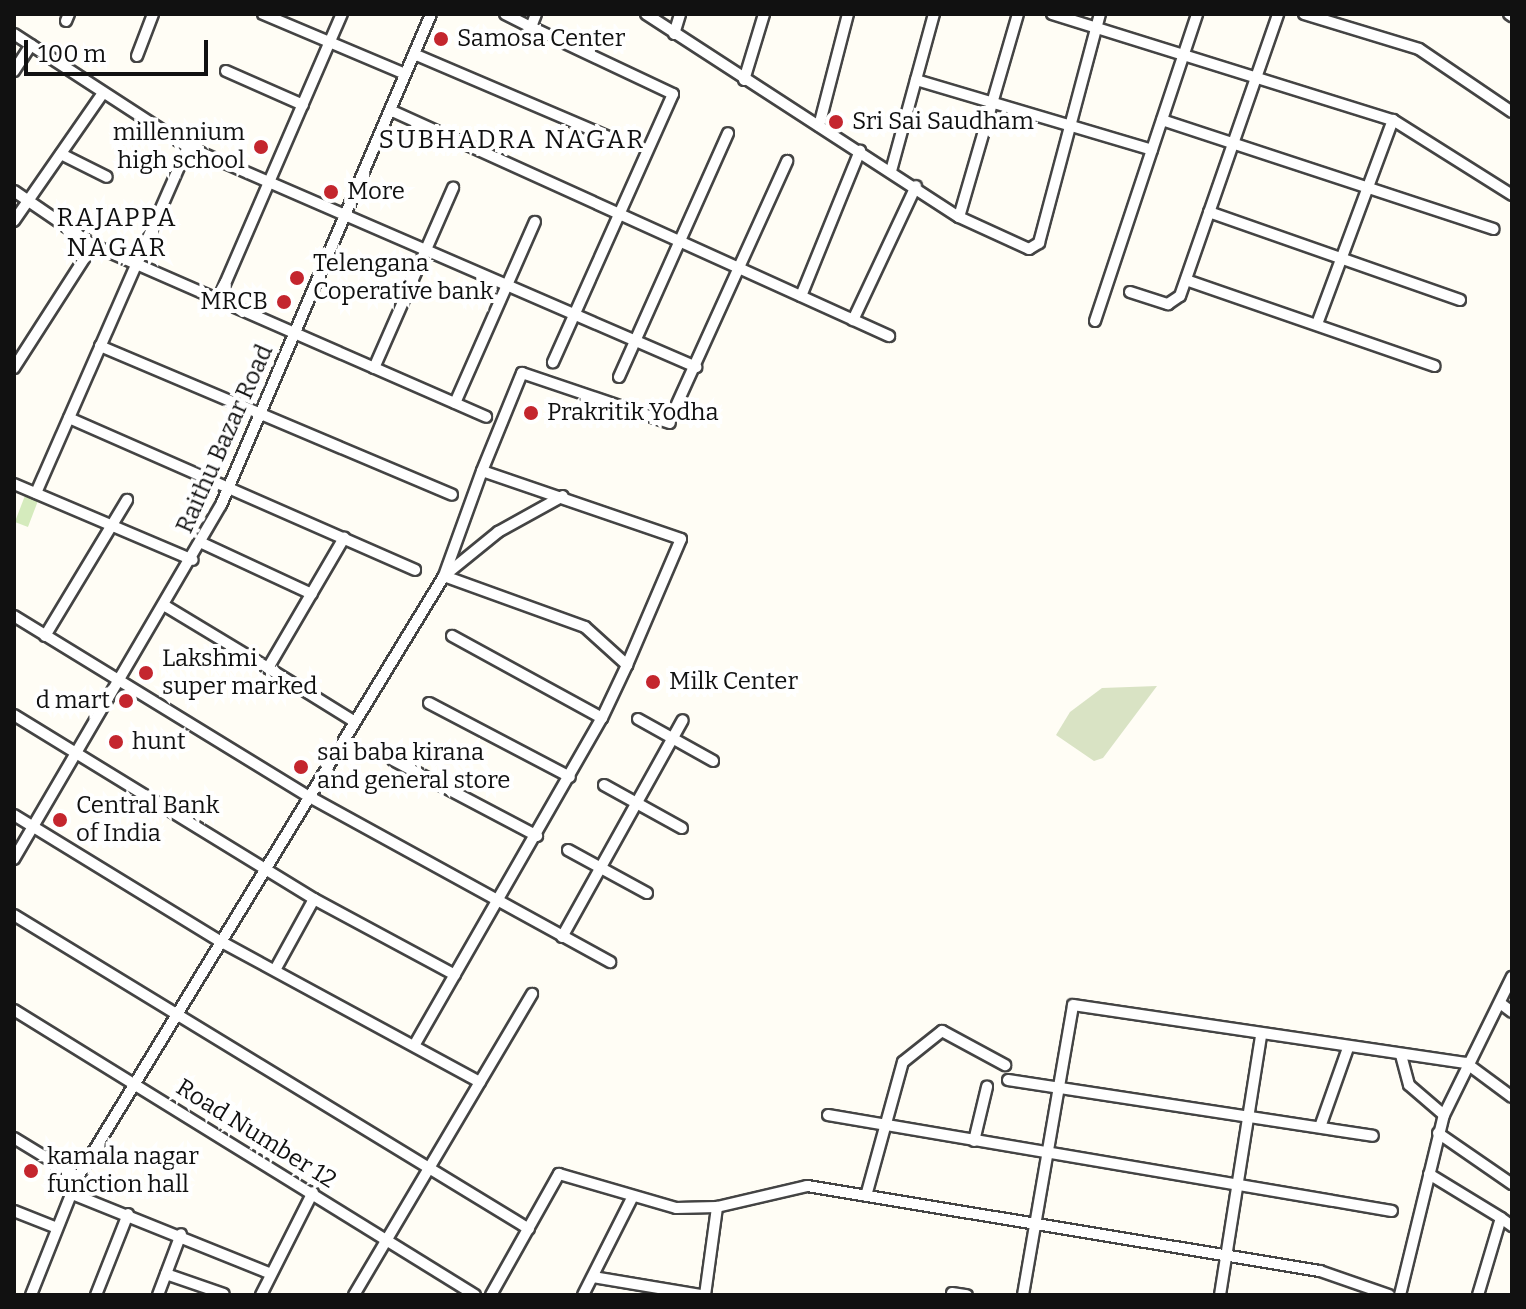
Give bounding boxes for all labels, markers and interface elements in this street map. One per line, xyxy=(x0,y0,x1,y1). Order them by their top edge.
scale bar xyxy=(28,24,212,74)
place label: Samosa Center xyxy=(457,25,625,53)
marker: Samosa Center xyxy=(432,30,450,48)
text: 100 m xyxy=(38,40,106,68)
place label: Sri Sai Saudham xyxy=(852,108,1034,136)
marker: Sri Sai Saudham xyxy=(827,113,845,131)
place label: millennium high school xyxy=(113,119,245,175)
district label: SUBHADRA NAGAR xyxy=(379,124,645,156)
marker: millennium high school xyxy=(252,138,270,156)
place label: More xyxy=(347,178,405,206)
marker: More xyxy=(322,183,340,201)
district label: RAJAPPA NAGAR xyxy=(57,202,177,264)
place label: Telengana Coperative bank xyxy=(313,250,493,306)
marker: Telengana Coperative bank xyxy=(288,269,306,287)
place label: MRCB xyxy=(200,288,268,316)
marker: MRCB xyxy=(275,293,293,311)
street label: Raithu Bazar Road xyxy=(171,340,279,538)
place label: Prakritik Yodha xyxy=(547,399,719,427)
marker: Prakritik Yodha xyxy=(522,404,540,422)
place label: Lakshmi super marked xyxy=(162,645,318,701)
marker: Lakshmi super marked xyxy=(137,664,155,682)
place label: Milk Center xyxy=(669,668,798,696)
marker: Milk Center xyxy=(644,673,662,691)
place label: d mart xyxy=(36,687,110,715)
marker: d mart xyxy=(117,692,135,710)
place label: hunt xyxy=(132,728,186,756)
marker: hunt xyxy=(107,733,125,751)
place label: sai baba kirana and general store xyxy=(317,739,510,795)
marker: sai baba kirana and general store xyxy=(292,758,310,776)
place label: Central Bank of India xyxy=(76,792,219,848)
marker: Central Bank of India xyxy=(51,811,69,829)
street label: Road Number 12 xyxy=(171,1073,341,1195)
place label: kamala nagar function hall xyxy=(47,1143,199,1199)
marker: kamala nagar function hall xyxy=(22,1162,40,1180)

